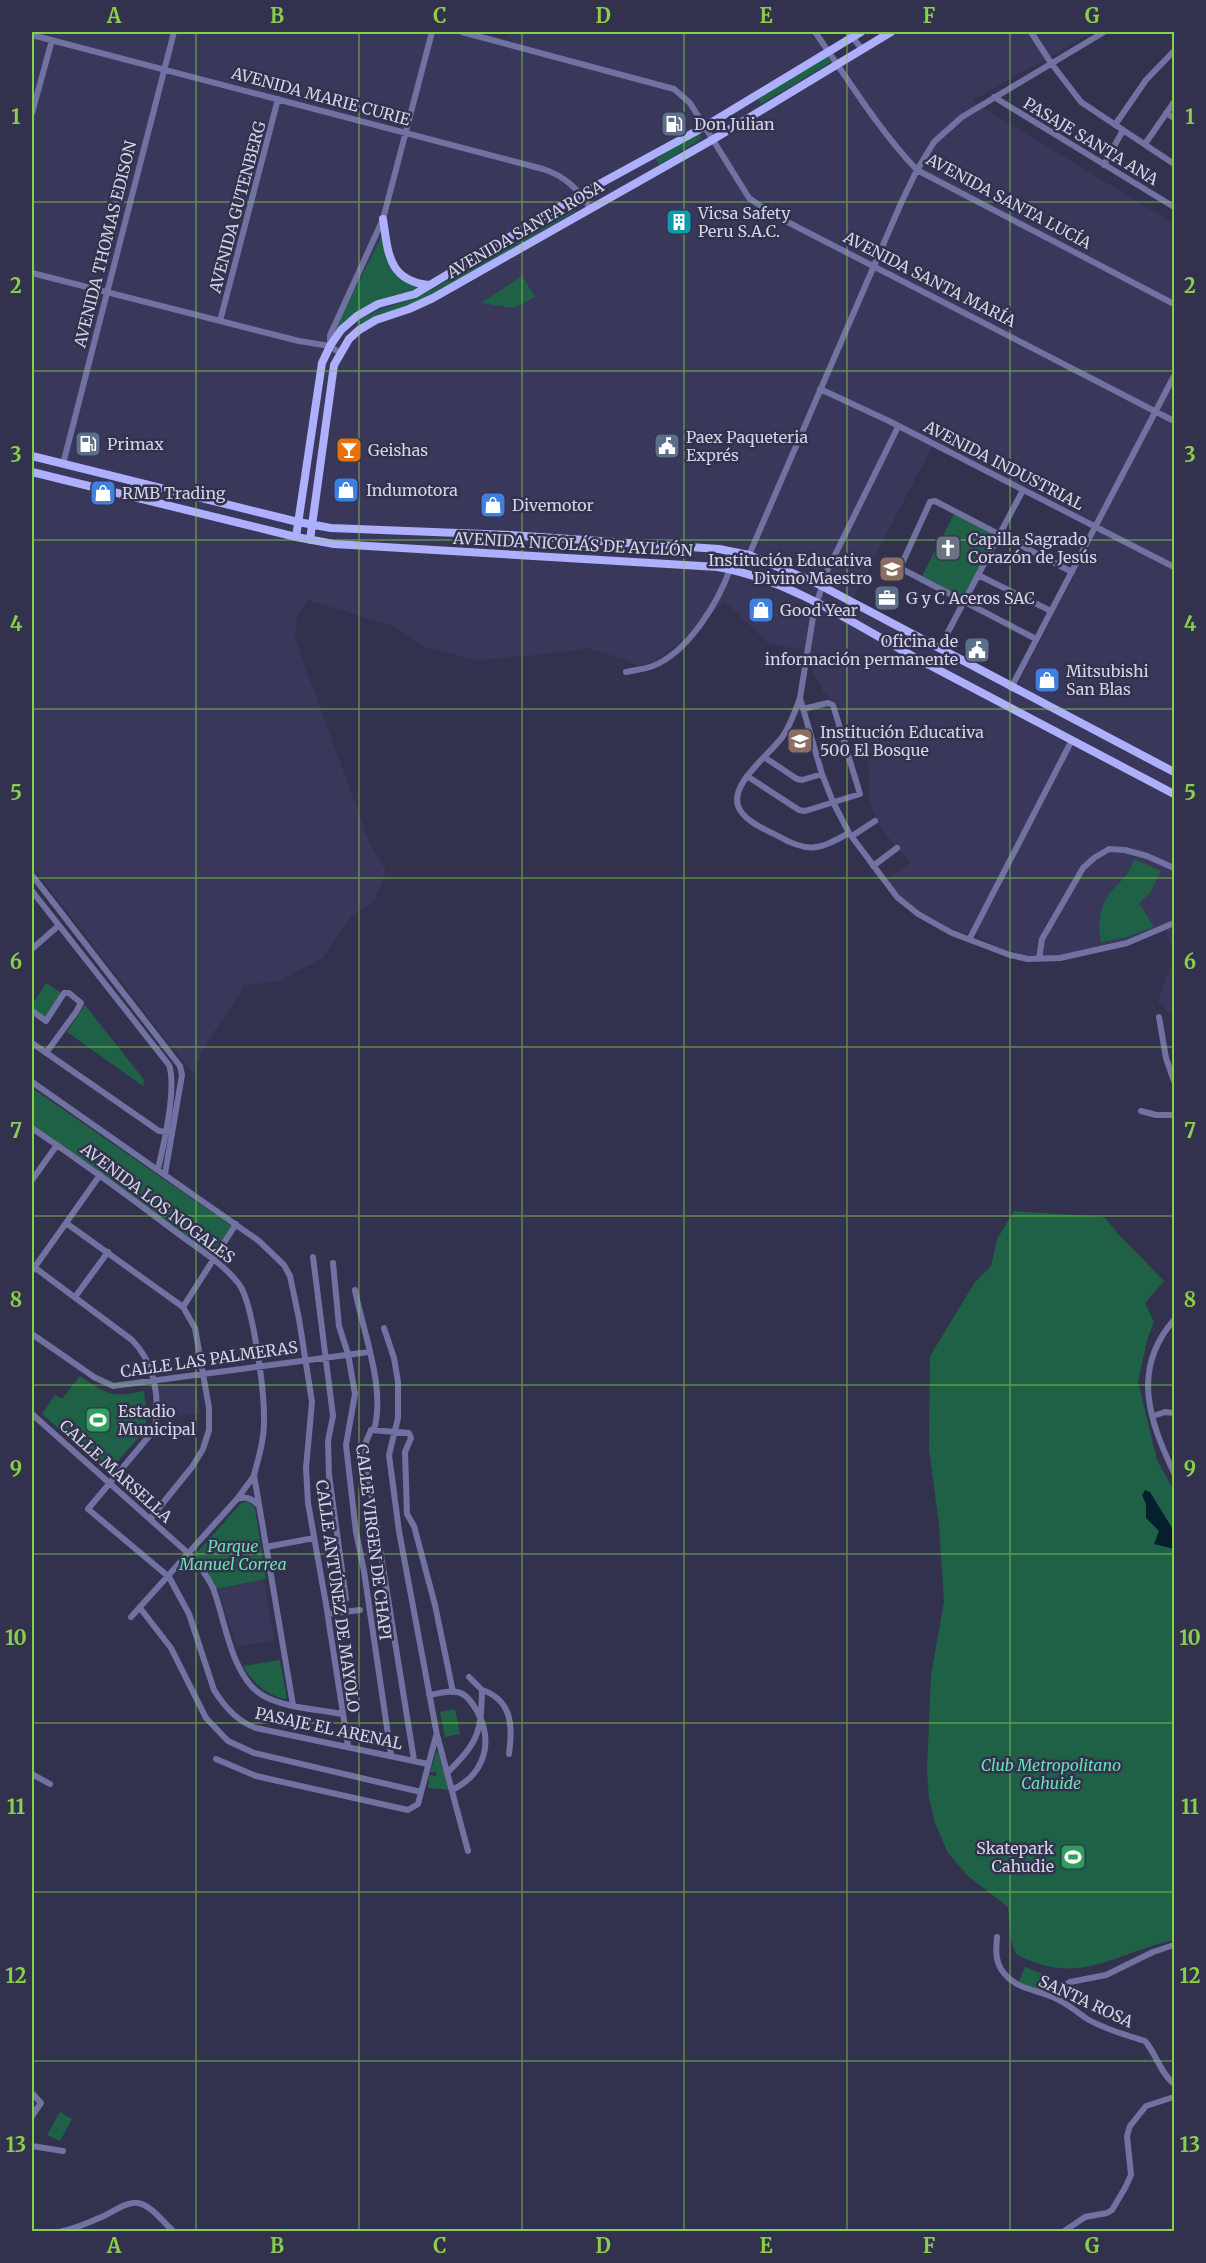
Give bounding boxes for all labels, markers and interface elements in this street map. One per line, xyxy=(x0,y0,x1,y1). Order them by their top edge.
text: A xyxy=(106,3,122,28)
text: B xyxy=(270,3,284,28)
text: C xyxy=(433,3,447,28)
text: D xyxy=(595,3,611,28)
text: E xyxy=(759,3,773,28)
text: F xyxy=(923,3,936,28)
text: G xyxy=(1085,3,1100,28)
street label: AVENIDA MARIE CURIE xyxy=(229,62,413,130)
street label: PASAJE SANTA ANA xyxy=(1020,93,1163,190)
text: 1 xyxy=(11,104,21,129)
text: 1 xyxy=(1185,104,1195,129)
fuel station icon: Don Julian xyxy=(659,109,689,139)
place label: Don Julian xyxy=(694,114,775,134)
street label: AVENIDA GUTENBERG xyxy=(204,119,270,296)
street label: AVENIDA THOMAS EDISON xyxy=(69,138,141,350)
street label: AVENIDA SANTA LUCÍA xyxy=(922,149,1096,253)
street label: AVENIDA SANTA ROSA xyxy=(442,176,608,283)
place label: Vicsa Safety Peru S.A.C. xyxy=(697,203,791,241)
building icon: Vicsa Safety Peru S.A.C. xyxy=(664,207,694,237)
street label: AVENIDA SANTA MARÍA xyxy=(840,226,1020,332)
text: 2 xyxy=(10,273,22,298)
text: 2 xyxy=(1184,273,1196,298)
street label: AVENIDA INDUSTRIAL xyxy=(920,416,1087,514)
place label: Paex Paqueteria Exprés xyxy=(686,427,809,465)
fuel station icon: Primax xyxy=(73,429,103,459)
public building icon: Paex Paqueteria Exprés xyxy=(652,431,682,461)
place label: Primax xyxy=(107,434,164,454)
bar icon: Geishas xyxy=(334,435,364,465)
place label: Geishas xyxy=(368,440,428,460)
text: 3 xyxy=(10,442,22,467)
text: 3 xyxy=(1184,442,1196,467)
shop icon: Indumotora xyxy=(331,475,361,505)
shop icon: RMB Trading xyxy=(88,478,118,508)
place label: Indumotora xyxy=(366,480,458,500)
place label: RMB Trading xyxy=(122,483,226,503)
shop icon: Divemotor xyxy=(478,490,508,520)
place label: Divemotor xyxy=(512,495,594,515)
street label: AVENIDA NICOLÁS DE AYLLÓN xyxy=(452,528,694,560)
place label: Capilla Sagrado Corazón de Jesús xyxy=(968,529,1097,567)
church icon: Capilla Sagrado Corazón de Jesús xyxy=(933,533,963,563)
place label: Institución Educativa Divino Maestro xyxy=(708,550,872,588)
school or university icon: Institución Educativa Divino Maestro xyxy=(877,554,907,584)
office icon: G y C Aceros SAC xyxy=(872,583,902,613)
place label: G y C Aceros SAC xyxy=(906,588,1035,608)
shop icon: Good Year xyxy=(746,595,776,625)
place label: Good Year xyxy=(780,600,858,620)
text: 4 xyxy=(10,611,23,636)
text: 4 xyxy=(1184,611,1197,636)
place label: Oficina de información permanente xyxy=(765,631,958,669)
public building icon: Oficina de información permanente xyxy=(962,635,992,665)
place label: Mitsubishi San Blas xyxy=(1066,661,1149,699)
shop icon: Mitsubishi San Blas xyxy=(1032,665,1062,695)
place label: Institución Educativa 500 El Bosque xyxy=(820,722,984,760)
school or university icon: Institución Educativa 500 El Bosque xyxy=(785,726,815,756)
text: 5 xyxy=(10,780,22,805)
text: 5 xyxy=(1184,780,1196,805)
text: 6 xyxy=(10,949,22,974)
text: 6 xyxy=(1184,949,1196,974)
text: 7 xyxy=(10,1118,22,1143)
text: 7 xyxy=(1184,1118,1196,1143)
street label: AVENIDA LOS NOGALES xyxy=(76,1138,239,1267)
text: 8 xyxy=(10,1287,22,1312)
text: 8 xyxy=(1184,1287,1196,1312)
street label: CALLE LAS PALMERAS xyxy=(119,1337,299,1381)
place label: Estadio Municipal xyxy=(118,1401,196,1439)
sports icon: Estadio Municipal xyxy=(83,1405,113,1435)
street label: CALLE MARSELLA xyxy=(56,1415,177,1527)
street label: CALLE VIRGEN DE CHAPI xyxy=(352,1443,396,1641)
text: 9 xyxy=(10,1456,22,1481)
text: 9 xyxy=(1184,1456,1196,1481)
street label: CALLE ANTÚNEZ DE MAYOLO xyxy=(312,1478,364,1714)
park label: Parque Manuel Correa xyxy=(178,1536,287,1574)
text: 10 xyxy=(5,1625,27,1650)
text: 10 xyxy=(1179,1625,1201,1650)
street label: PASAJE EL ARENAL xyxy=(253,1703,405,1753)
park label: Club Metropolitano Cahuide xyxy=(981,1755,1121,1793)
text: 11 xyxy=(7,1794,25,1819)
text: 11 xyxy=(1181,1794,1199,1819)
place label: Skatepark Cahudie xyxy=(976,1838,1055,1876)
sports icon: Skatepark Cahudie xyxy=(1058,1842,1088,1872)
text: 12 xyxy=(6,1963,27,1988)
text: 12 xyxy=(1180,1963,1201,1988)
street label: SANTA ROSA xyxy=(1036,1970,1137,2032)
text: 13 xyxy=(6,2132,26,2157)
text: 13 xyxy=(1180,2132,1200,2157)
text: A xyxy=(106,2233,122,2258)
text: B xyxy=(270,2233,284,2258)
text: C xyxy=(433,2233,447,2258)
text: D xyxy=(595,2233,611,2258)
text: E xyxy=(759,2233,773,2258)
text: F xyxy=(923,2233,936,2258)
text: G xyxy=(1085,2233,1100,2258)

